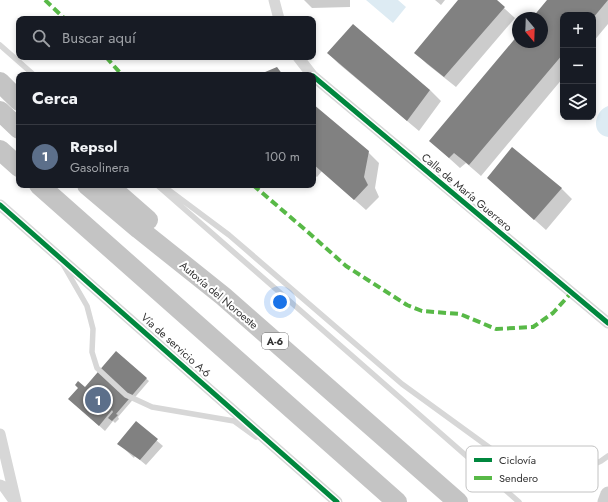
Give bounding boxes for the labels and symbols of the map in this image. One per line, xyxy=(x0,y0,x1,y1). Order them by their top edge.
north arrow xyxy=(512,12,548,48)
street label: Calle de María Guerrero xyxy=(418,149,516,235)
street label: Autovía del Noroeste xyxy=(176,257,262,333)
your location xyxy=(270,292,290,312)
street label: Vía de servicio A-6 xyxy=(138,309,214,381)
road number: A-6 xyxy=(262,333,288,349)
pin: 1 xyxy=(85,385,111,415)
legend xyxy=(466,446,598,492)
text: Ciclovía xyxy=(499,452,536,468)
text: Sendero xyxy=(499,470,538,486)

